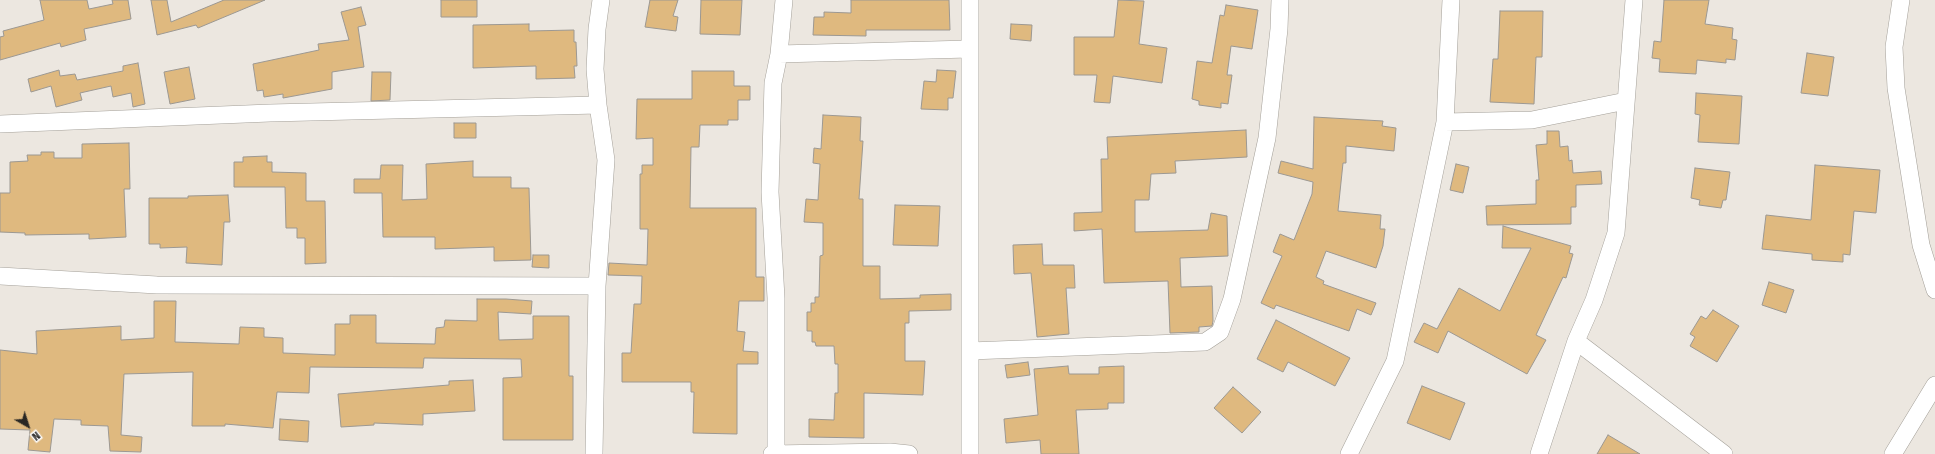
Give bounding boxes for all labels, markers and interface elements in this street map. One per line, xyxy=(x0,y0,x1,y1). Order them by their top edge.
north arrow xyxy=(8,406,48,446)
text: N xyxy=(29,429,43,443)

